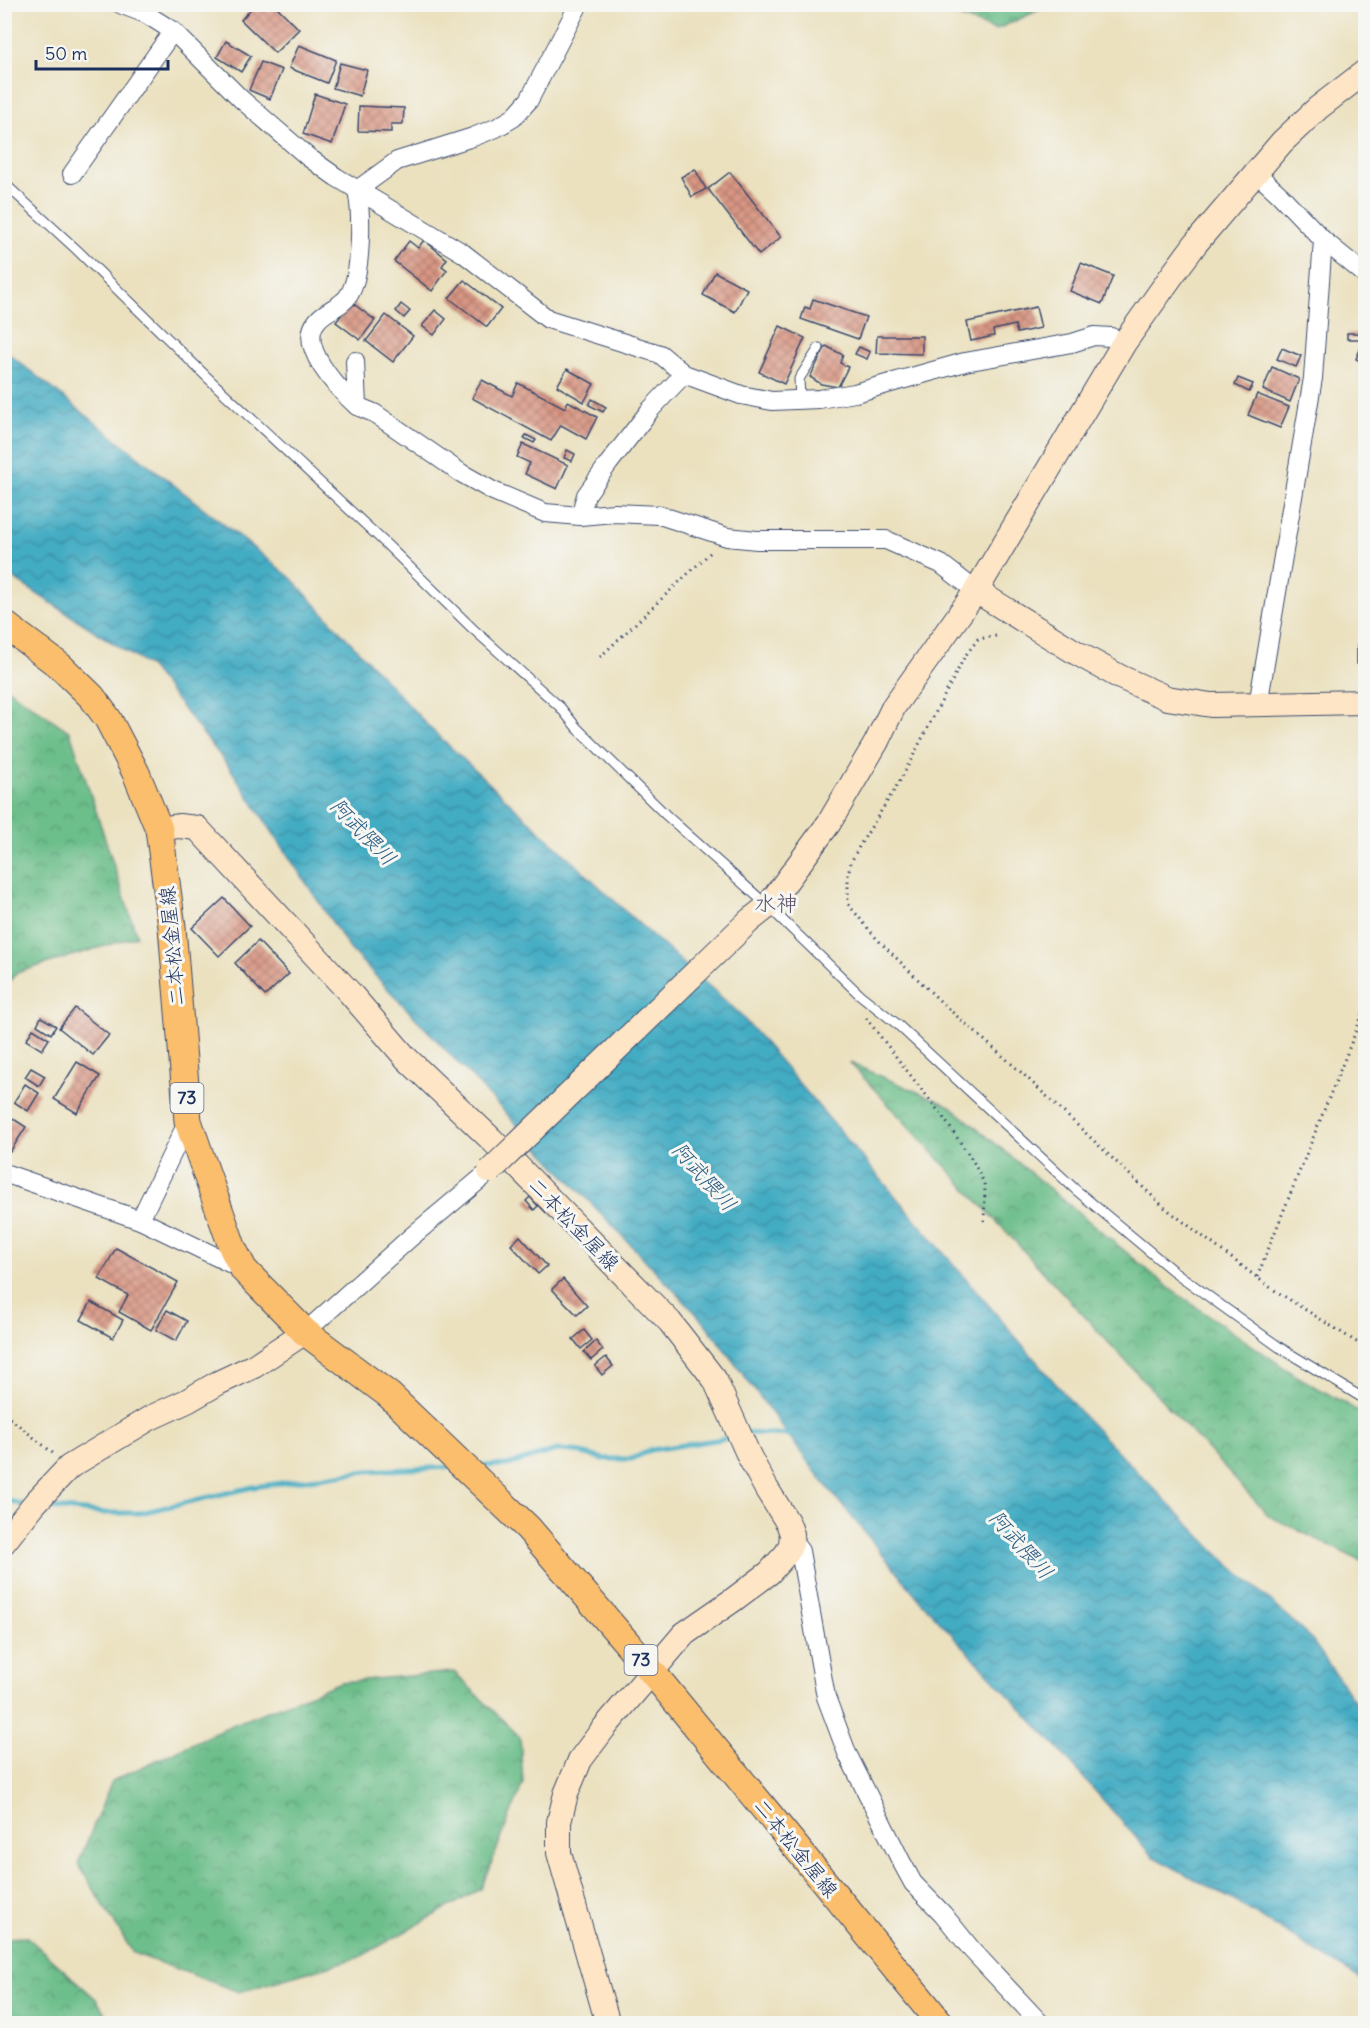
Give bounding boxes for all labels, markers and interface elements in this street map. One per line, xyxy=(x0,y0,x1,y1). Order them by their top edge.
scale bar xyxy=(36,33,168,71)
text: 50 m xyxy=(45,42,87,65)
water label: 阿武隈川 xyxy=(324,792,402,871)
street label: 二本松金屋線 xyxy=(154,885,189,1007)
district label: 水神 xyxy=(754,889,798,917)
road number: 73 xyxy=(170,1083,204,1113)
water label: 阿武隈川 xyxy=(666,1136,743,1217)
street label: 二本松金屋線 xyxy=(524,1172,625,1275)
water label: 阿武隈川 xyxy=(983,1504,1060,1585)
road number: 73 xyxy=(624,1645,658,1675)
street label: 二本松金屋線 xyxy=(749,1793,844,1902)

